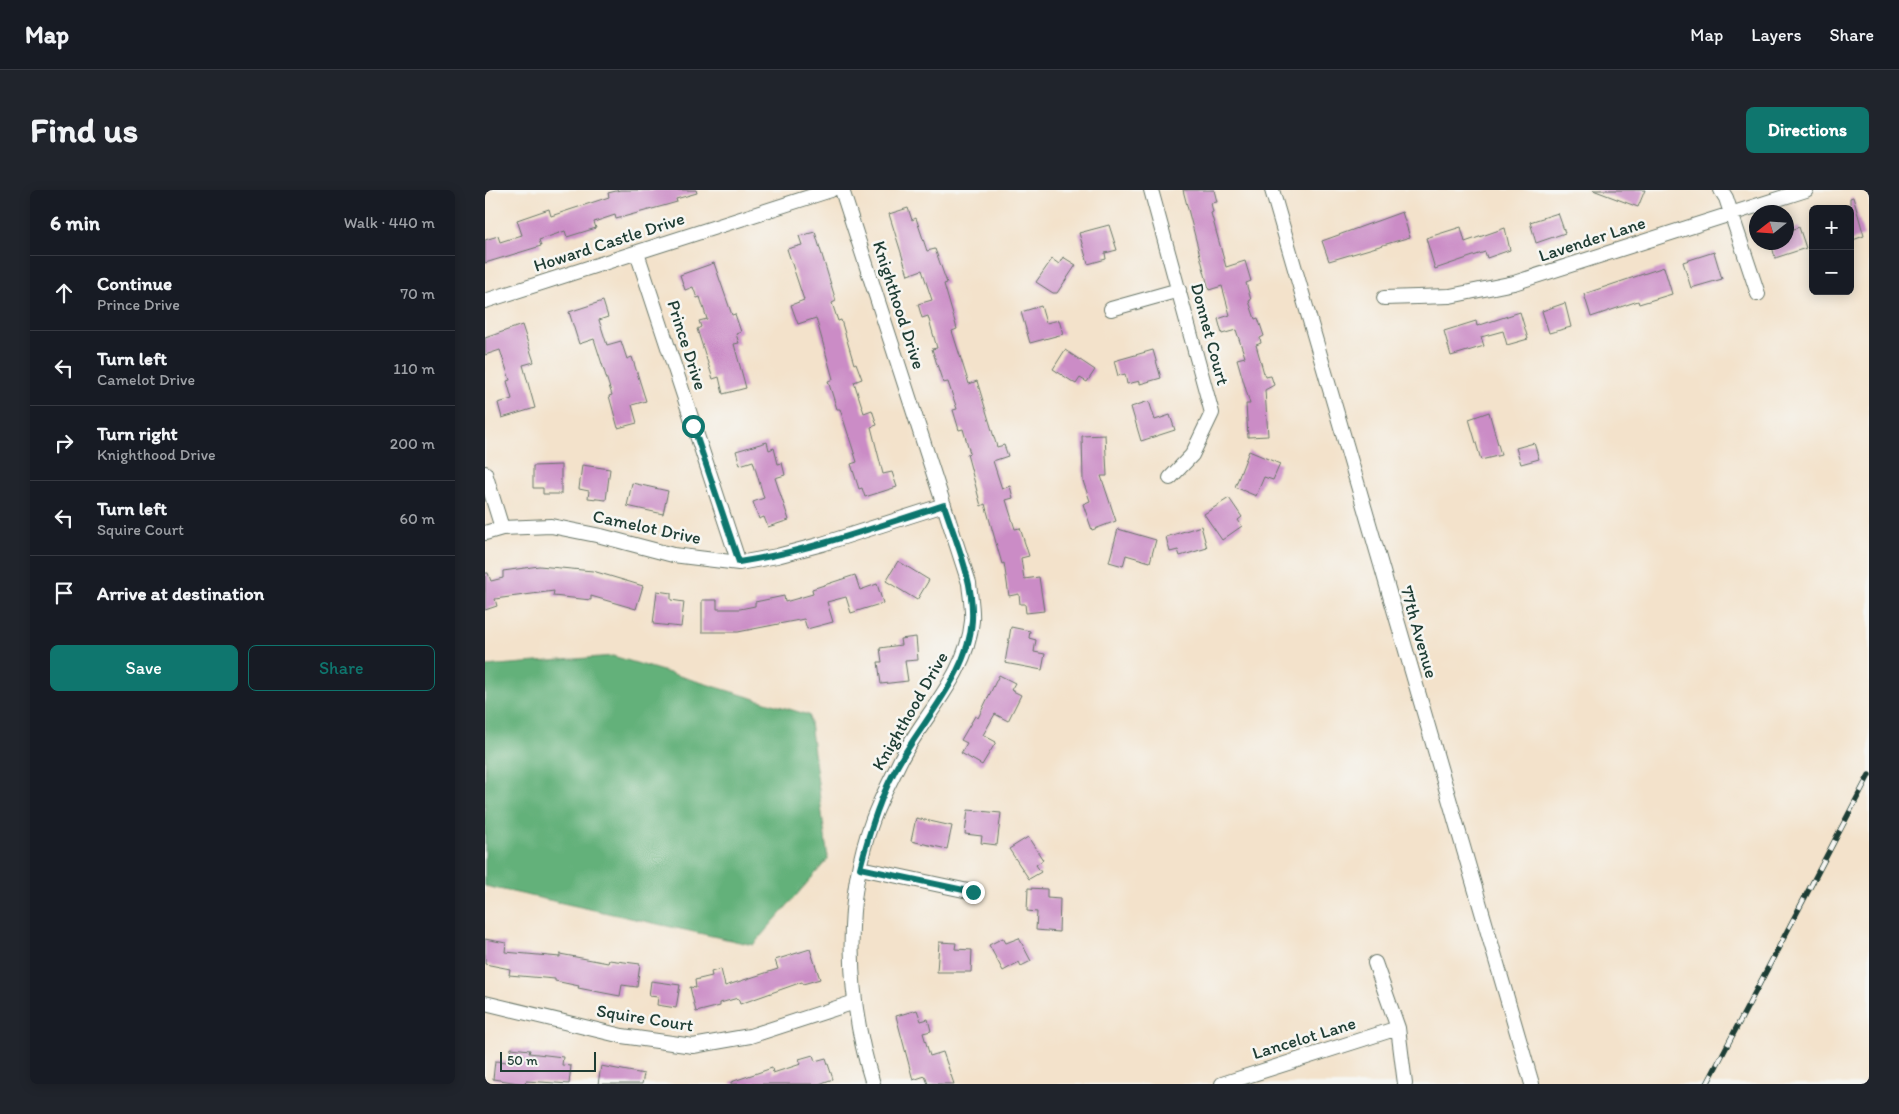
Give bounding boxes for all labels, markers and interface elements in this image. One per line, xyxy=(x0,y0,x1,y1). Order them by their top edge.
text: Map xyxy=(25,20,69,49)
text: Map xyxy=(1690,24,1723,46)
text: Layers xyxy=(1751,24,1801,46)
text: Share xyxy=(1829,24,1874,46)
button: Directions xyxy=(1746,107,1869,153)
text: Find us xyxy=(30,109,138,151)
north arrow xyxy=(1749,205,1794,250)
map controls xyxy=(1809,205,1854,295)
button: + xyxy=(1809,205,1854,250)
street label: Howard Castle Drive xyxy=(531,207,687,277)
text: 6 min xyxy=(50,210,100,235)
street label: Lavender Lane xyxy=(1536,211,1648,267)
text: Walk · 440 m xyxy=(344,213,435,232)
street label: Knighthood Drive xyxy=(868,238,930,372)
button: − xyxy=(1809,250,1854,295)
text: Continue xyxy=(97,272,172,295)
icon: ahead xyxy=(50,279,78,307)
street label: Donnet Court xyxy=(1186,281,1234,388)
text: 70 m xyxy=(400,284,435,303)
text: Prince Drive xyxy=(97,295,180,314)
street label: Prince Drive xyxy=(662,297,712,393)
text: Turn left xyxy=(97,347,167,370)
icon: left xyxy=(50,354,78,382)
text: 110 m xyxy=(393,359,435,378)
text: Camelot Drive xyxy=(97,370,195,389)
route start xyxy=(682,415,705,438)
text: Turn right xyxy=(97,422,178,445)
icon: right xyxy=(50,429,78,457)
text: 200 m xyxy=(390,434,435,453)
text: Knighthood Drive xyxy=(97,445,216,464)
text: Turn left xyxy=(97,497,167,520)
icon: left xyxy=(50,504,78,532)
street label: Camelot Drive xyxy=(591,505,703,549)
text: 60 m xyxy=(400,509,435,528)
text: Squire Court xyxy=(97,520,184,539)
icon: arrive xyxy=(50,579,78,607)
text: Arrive at destination xyxy=(97,582,264,605)
street label: 77th Avenue xyxy=(1395,583,1443,681)
button: Save xyxy=(50,645,238,691)
button: Share xyxy=(248,645,435,691)
street label: Knighthood Drive xyxy=(867,648,953,774)
route end xyxy=(962,881,985,904)
street label: Squire Court xyxy=(595,999,695,1037)
street label: Lancelot Lane xyxy=(1250,1012,1358,1064)
scale bar xyxy=(500,1049,596,1072)
text: 50 m xyxy=(507,1052,538,1069)

